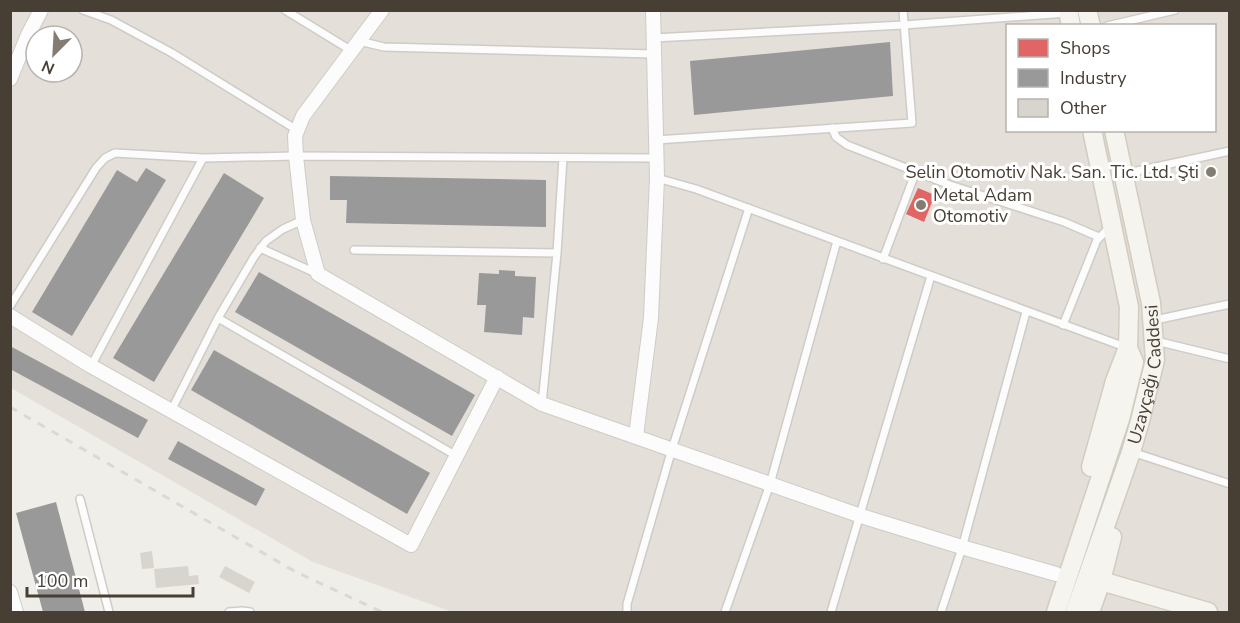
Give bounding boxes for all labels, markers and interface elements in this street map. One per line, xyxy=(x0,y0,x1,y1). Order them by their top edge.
north arrow xyxy=(24,24,84,84)
legend xyxy=(1006,24,1216,132)
text: Shops xyxy=(1060,36,1110,60)
text: N xyxy=(38,54,58,79)
text: Industry xyxy=(1060,66,1127,90)
text: Other xyxy=(1060,96,1107,120)
place label: Selin Otomotiv Nak. San. Tic. Ltd. Şti xyxy=(905,160,1199,184)
marker: Selin Otomotiv Nak. San. Tic. Ltd. Şti xyxy=(1204,165,1218,179)
place label: Metal Adam Otomotiv xyxy=(933,183,1032,228)
marker: Metal Adam Otomotiv xyxy=(914,198,928,212)
street label: Uzayçağı Caddesi xyxy=(1122,304,1167,447)
scale bar xyxy=(27,560,194,598)
text: 100 m xyxy=(36,569,88,593)

